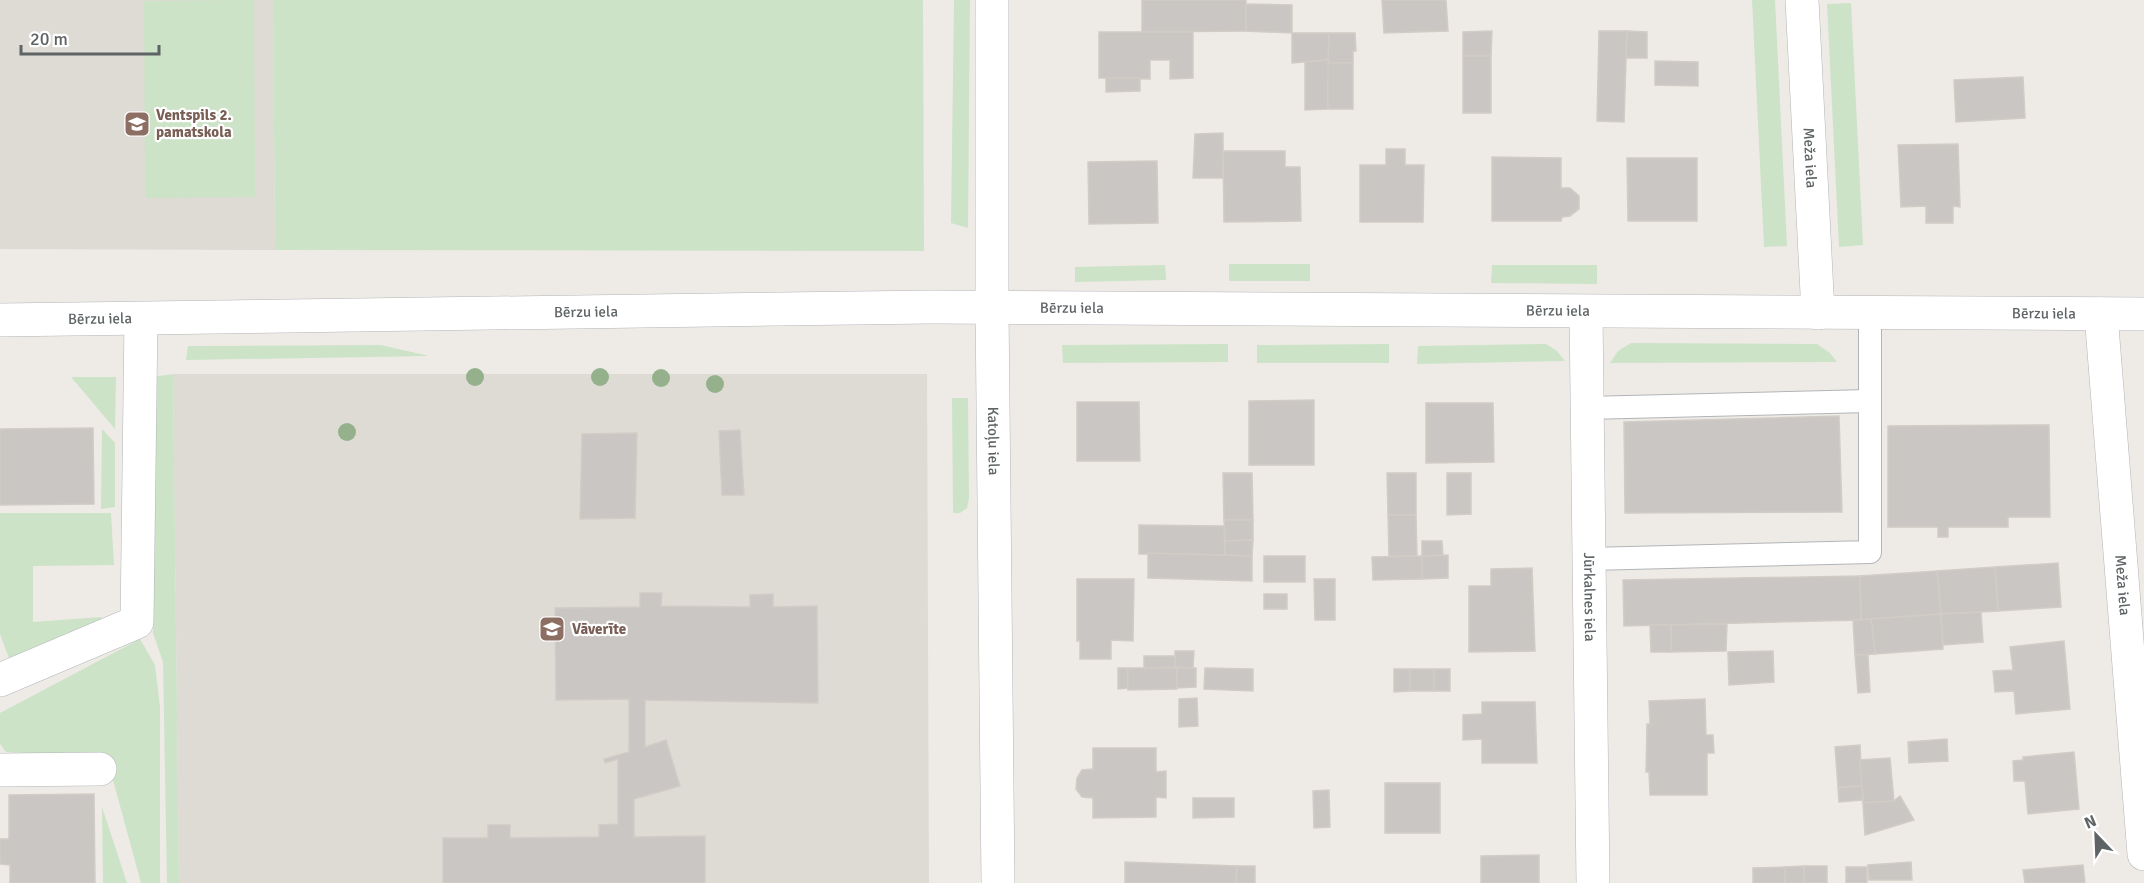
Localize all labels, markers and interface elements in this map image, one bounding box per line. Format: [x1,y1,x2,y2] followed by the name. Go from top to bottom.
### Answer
[21,18,159,56] scale bar
[30,28,68,50] text: 20 m
[156,106,232,141] place label: Ventspils 2. pamatskola
[122,109,152,139] school or university icon: Ventspils 2. pamatskola
[1800,127,1821,189] street label: Meža iela
[1040,299,1104,317] street label: Bērzu iela
[1526,301,1590,320] street label: Bērzu iela
[554,302,618,321] street label: Bērzu iela
[2012,304,2076,323] street label: Bērzu iela
[68,309,132,328] street label: Bērzu iela
[983,407,1003,475] street label: Katoļu iela
[1580,552,1599,642] street label: Jūrkalnes iela
[2111,554,2134,616] street label: Meža iela
[537,614,567,644] school or university icon: Vāverīte
[572,620,626,638] place label: Vāverīte
[2066,805,2126,865] north arrow
[2081,811,2100,833] text: N

